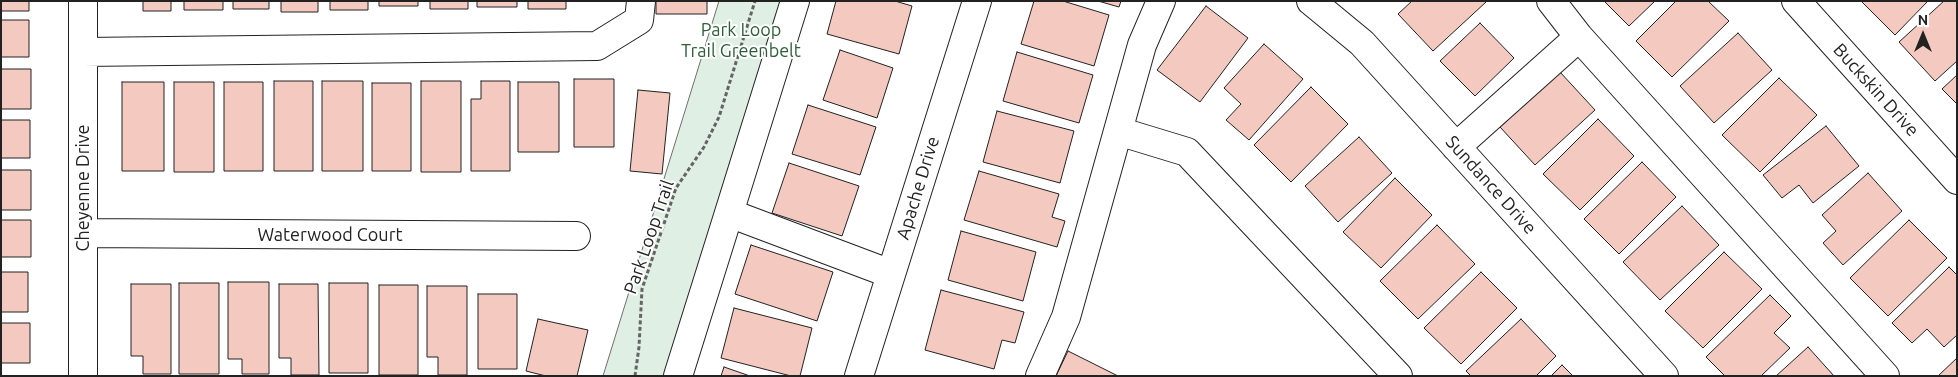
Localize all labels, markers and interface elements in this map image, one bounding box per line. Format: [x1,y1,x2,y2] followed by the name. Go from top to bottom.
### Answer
[1898,10,1948,60] north arrow
[1918,12,1928,28] text: N
[681,19,801,62] park label: Park Loop Trail Greenbelt
[1829,39,1923,141] street label: Buckskin Drive
[72,125,94,251] street label: Cheyenne Drive
[1441,131,1541,239] street label: Sundance Drive
[892,134,944,242] street label: Apache Drive
[619,177,679,297] street label: Park Loop Trail
[257,224,403,246] street label: Waterwood Court

